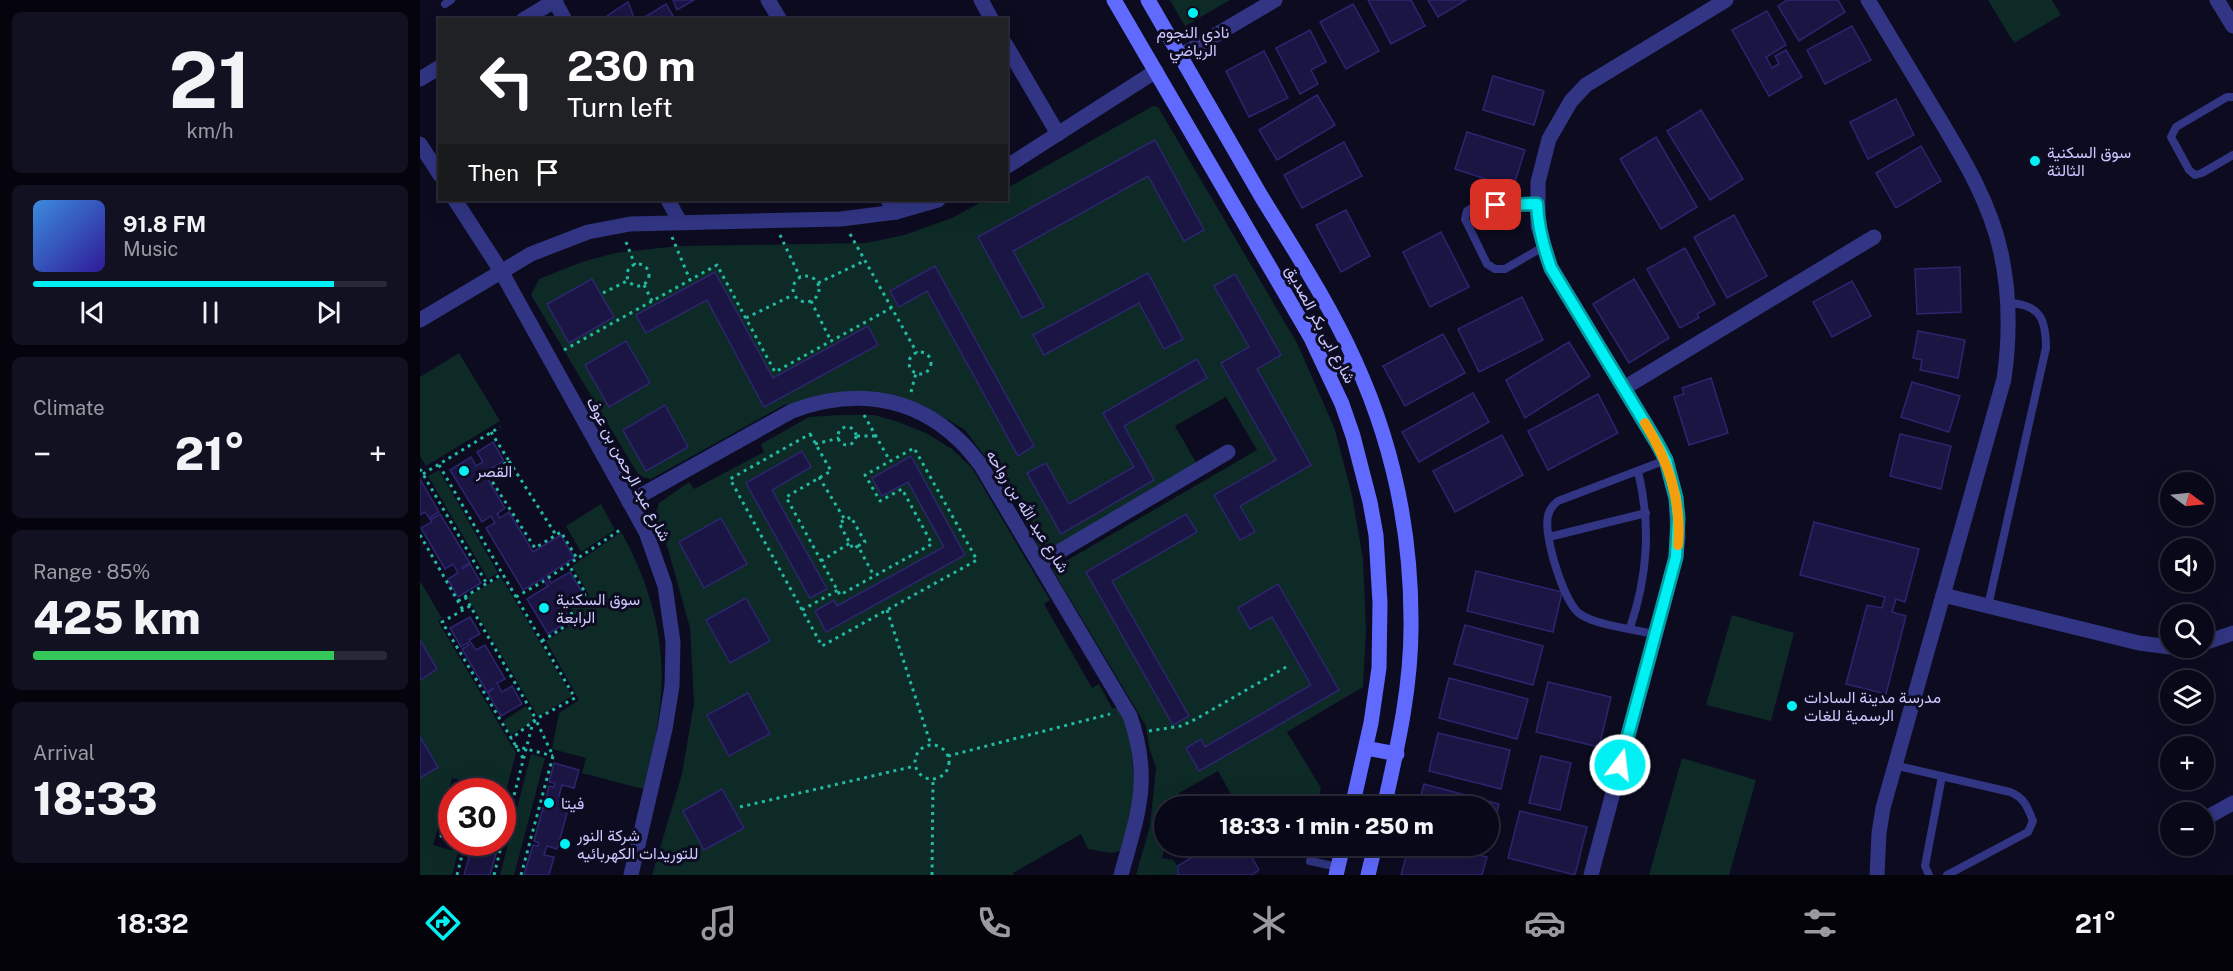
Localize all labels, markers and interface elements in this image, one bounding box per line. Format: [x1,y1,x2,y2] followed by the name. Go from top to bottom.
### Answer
[1186,6,1200,20] marker: نادي النجوم الرياضي
[1157,23,1229,64] place label: نادي النجوم الرياضي
[169,34,251,126] text: 21
[567,41,696,90] text: 230 m
[468,42,546,120] icon: left
[567,91,673,123] text: Turn left
[186,119,234,143] text: km/h
[2047,143,2131,180] place label: سوق السكنية الثالثة
[2028,154,2042,168] marker: سوق السكنية الثالثة
[531,156,564,189] icon: arrive
[468,160,519,186] text: Then
[1470,179,1521,230] pin
[1479,188,1512,221] icon: arrive
[123,211,206,237] text: 91.8 FM
[123,237,178,261] text: Music
[1280,262,1360,388] street label: شارع ابى بكر الصديق
[76,296,109,329] icon: previous
[194,296,227,329] icon: pause
[312,296,345,329] icon: next
[581,394,675,545] street label: شارع عبد الرحمن بن عوف
[33,396,105,420] text: Climate
[175,427,245,480] text: 21°
[33,435,51,473] text: −
[369,435,387,473] text: +
[980,446,1073,577] street label: شارع عبد الله بن رواحه
[475,462,512,482] place label: القصر
[457,464,471,478] marker: القصر
[2160,472,2214,526] north arrow
[2160,472,2214,856] map controls
[2160,538,2214,592] button: sound
[33,560,150,584] text: Range · 85%
[556,590,640,628] place label: سوق السكنية الرابعة
[33,591,201,644] text: 425 km
[537,601,551,615] marker: سوق السكنية الرابعة
[2160,604,2214,658] button: search
[2160,670,2214,724] button: layers
[1804,688,1941,726] place label: مدرسة مدينة السادات الرسمية للغات
[1785,699,1799,713] marker: مدرسة مدينة السادات الرسمية للغات
[1588,733,1652,797] position arrow
[2160,736,2214,790] button: +
[33,741,95,765] text: Arrival
[33,772,158,825] text: 18:33
[438,778,516,856] speed limit sign: 30
[561,794,584,813] place label: فيتا
[542,796,556,810] marker: فيتا
[2160,802,2214,856] button: −
[1219,813,1434,839] text: 18:33 · 1 min · 250 m
[576,826,698,864] place label: شركة النور للتوريدات الكهربائيه
[558,837,572,851] marker: شركة النور للتوريدات الكهربائيه
[422,902,464,944] icon: directions
[698,902,740,944] icon: music
[973,902,1015,944] icon: phone
[1248,902,1290,944] icon: climate
[1524,902,1566,944] icon: car
[1799,902,1841,944] icon: filters
[117,907,189,939] text: 18:32
[2075,907,2116,939] text: 21°

